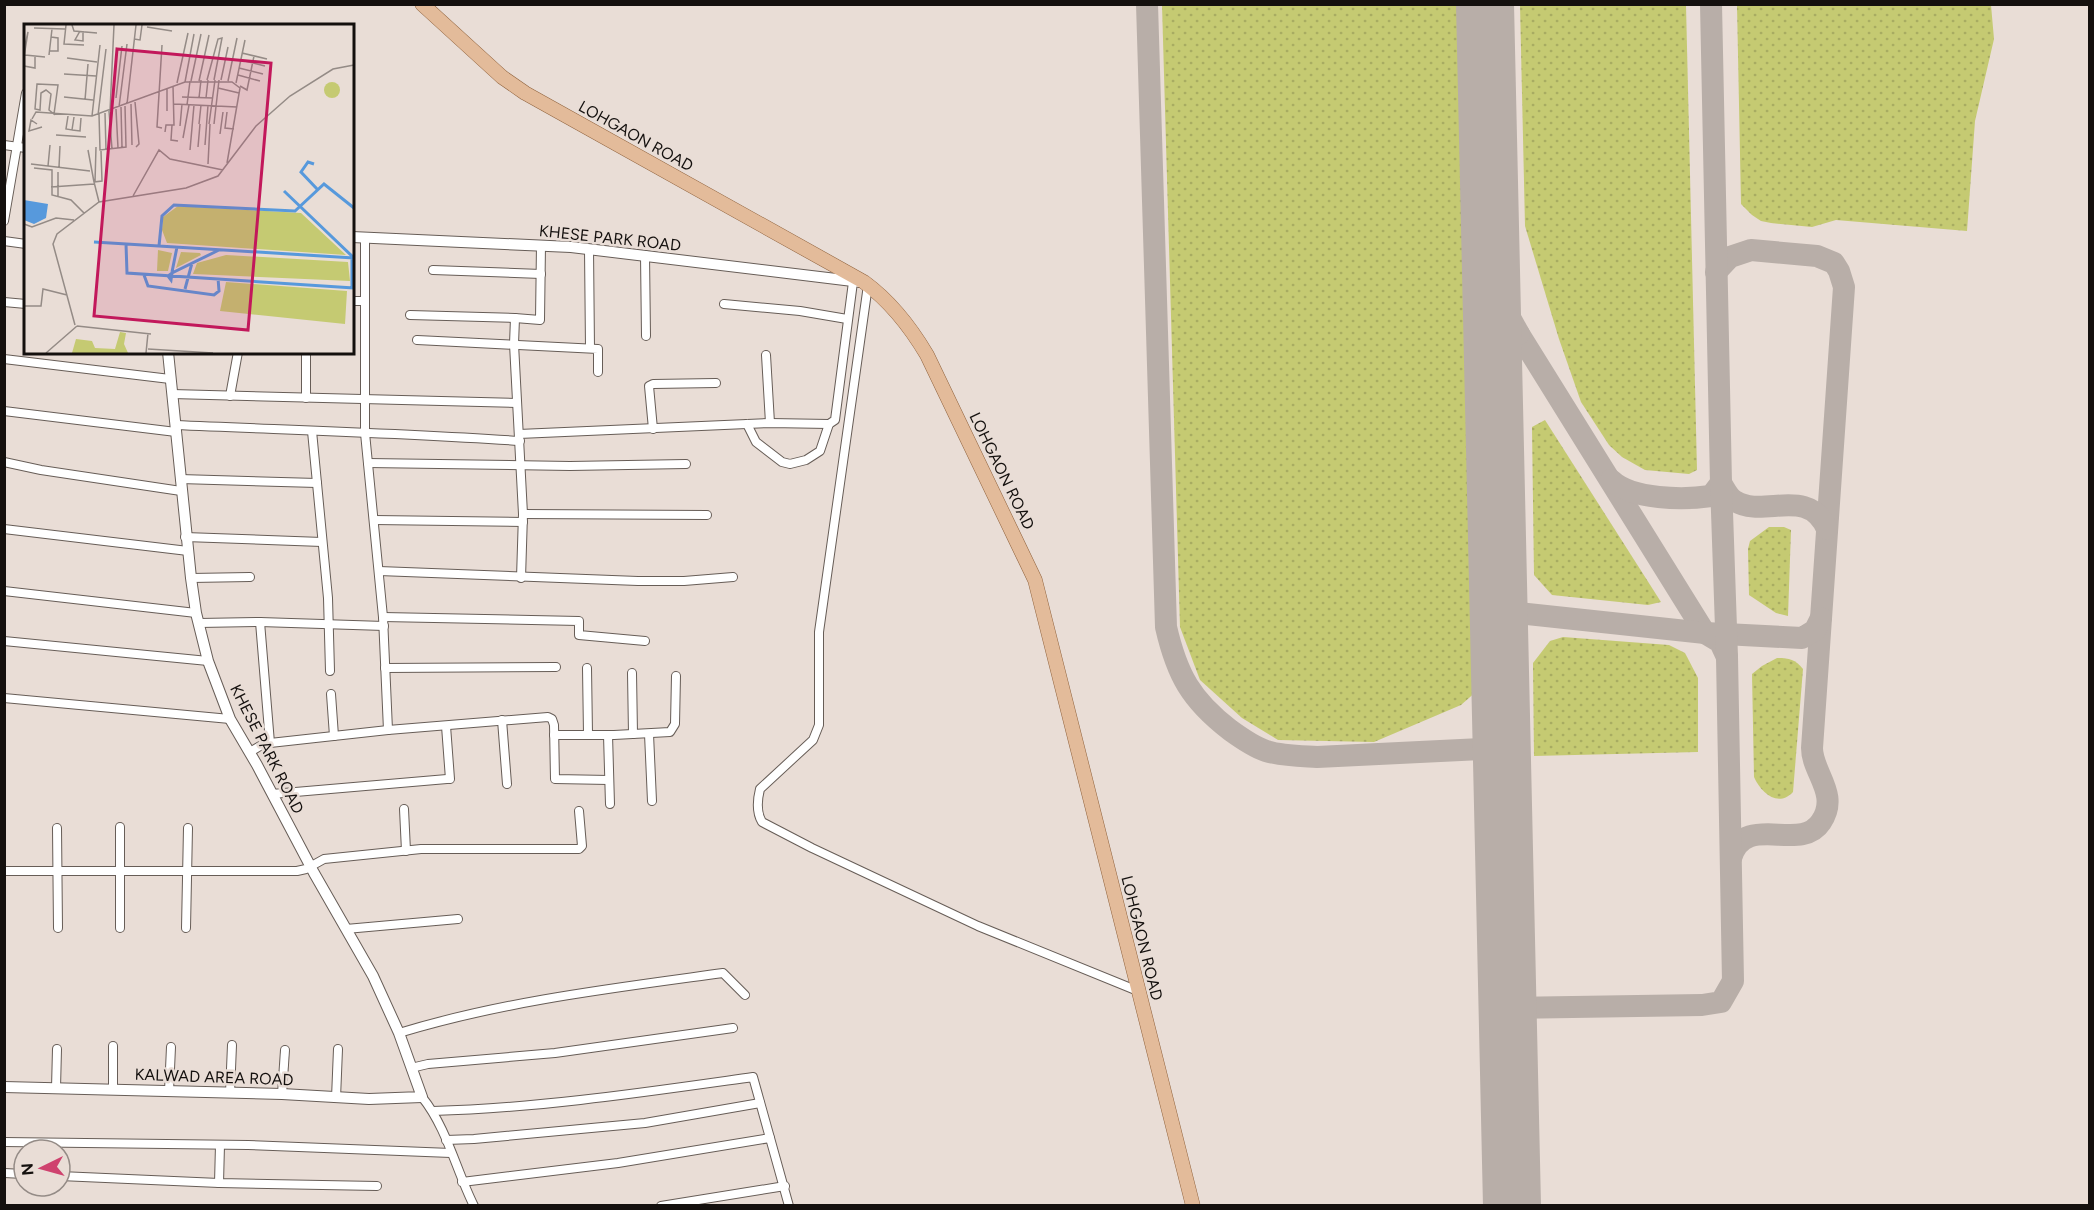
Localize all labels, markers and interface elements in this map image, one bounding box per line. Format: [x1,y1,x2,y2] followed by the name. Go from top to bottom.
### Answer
[24,24,354,354] inset map
[575,97,697,175] street label: LOHGAON ROAD
[538,221,682,255] street label: KHESE PARK ROAD
[965,409,1039,533] street label: LOHGAON ROAD
[226,681,308,817] street label: KHESE PARK ROAD
[1117,874,1167,1002] street label: LOHGAON ROAD
[134,1065,294,1089] street label: KALWAD AREA ROAD
[12,1138,72,1198] north arrow
[18,1162,38,1176] text: N

